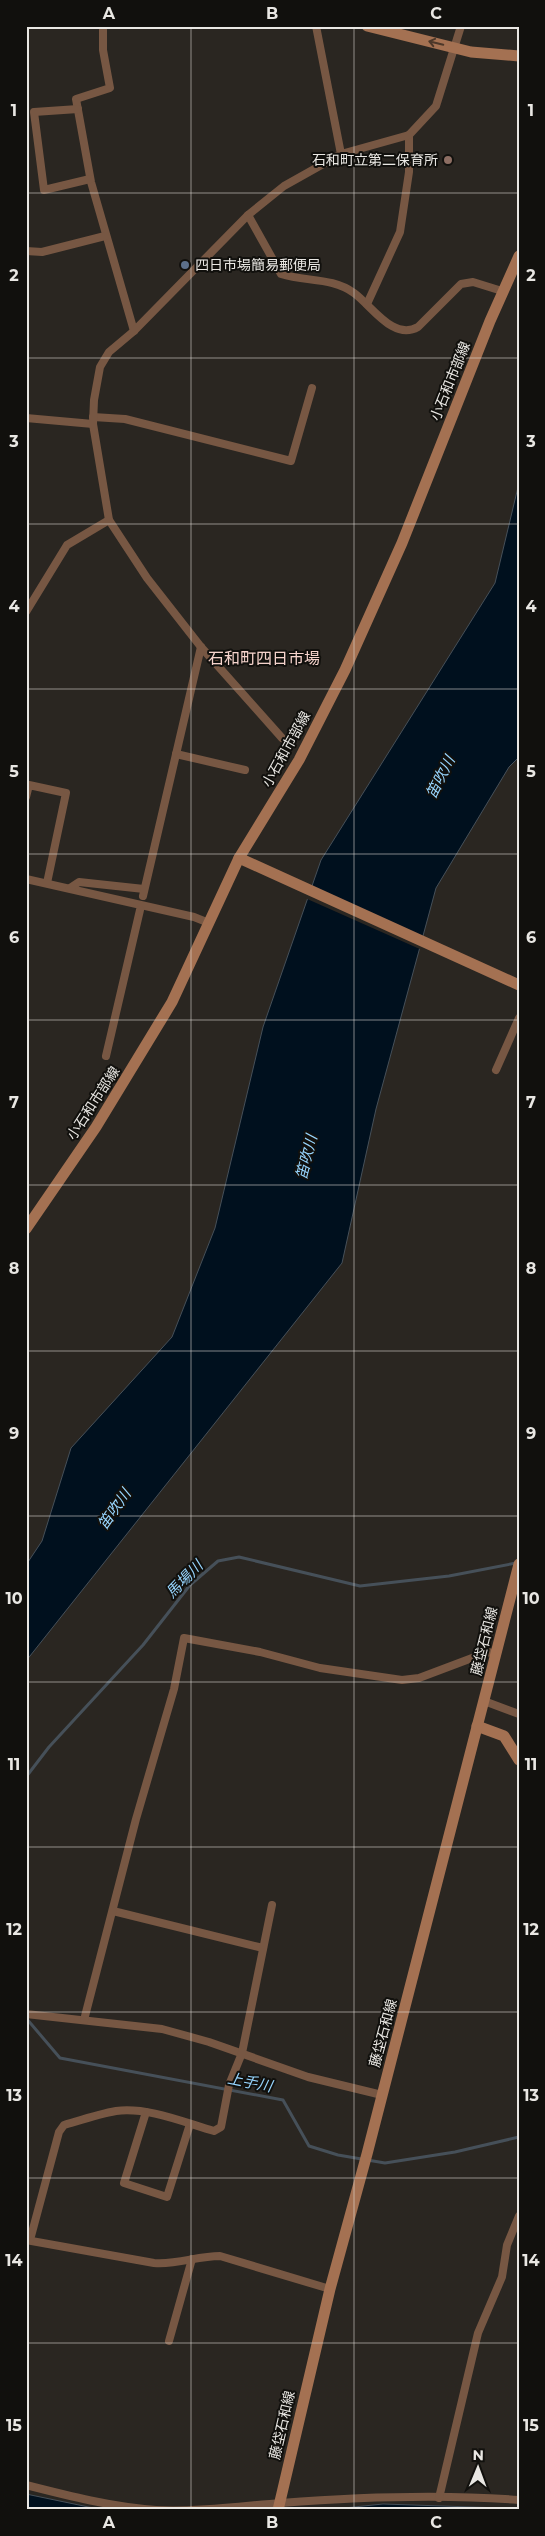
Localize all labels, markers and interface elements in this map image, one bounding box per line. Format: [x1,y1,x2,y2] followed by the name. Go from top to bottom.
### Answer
[102,4,116,23] text: A
[266,4,278,23] text: B
[430,4,442,23] text: C
[429,38,445,47] one-way arrow
[11,101,17,120] text: 1
[528,101,534,120] text: 1
[312,151,438,169] place label: 石和町立第二保育所
[442,154,454,166] marker: 石和町立第二保育所
[195,256,321,274] place label: 四日市場簡易郵便局
[179,259,191,271] marker: 四日市場簡易郵便局
[9,266,19,285] text: 2
[526,266,536,285] text: 2
[426,339,474,423] street label: 小石和市部線
[8,432,19,451] text: 3
[525,432,536,451] text: 3
[8,597,20,616] text: 4
[525,597,537,616] text: 4
[208,649,320,668] district label: 石和町四日市場
[258,708,314,790] street label: 小石和市部線
[421,751,460,801] water label: 笛吹川
[9,762,19,781] text: 5
[526,762,536,781] text: 5
[9,928,19,947] text: 6
[526,928,536,947] text: 6
[63,1063,123,1143] street label: 小石和市部線
[9,1093,19,1112] text: 7
[526,1093,536,1112] text: 7
[291,1131,321,1181] water label: 笛吹川
[9,1259,19,1278] text: 8
[526,1259,536,1278] text: 8
[9,1424,19,1443] text: 9
[526,1424,536,1443] text: 9
[93,1483,136,1533] water label: 笛吹川
[162,1555,208,1602] water label: 馬場川
[5,1589,23,1608] text: 10
[522,1589,540,1608] text: 10
[467,1605,501,1677] street label: 藤垈石和線
[8,1755,20,1774] text: 11
[525,1755,537,1774] text: 11
[6,1920,22,1939] text: 12
[523,1920,539,1939] text: 12
[365,1997,401,2069] street label: 藤垈石和線
[226,2068,276,2096] water label: 上手川
[6,2086,22,2105] text: 13
[523,2086,539,2105] text: 13
[5,2251,23,2270] text: 14
[522,2251,540,2270] text: 14
[265,2389,299,2461] street label: 藤垈石和線
[6,2416,22,2435] text: 15
[523,2416,539,2435] text: 15
[452,2444,502,2494] north arrow
[472,2446,484,2464] text: N
[102,2513,116,2532] text: A
[266,2513,278,2532] text: B
[430,2513,442,2532] text: C

